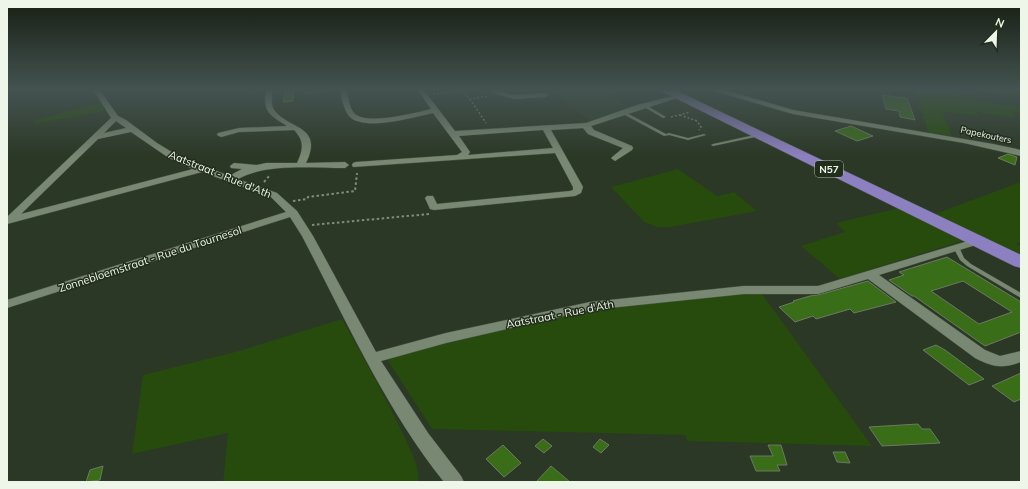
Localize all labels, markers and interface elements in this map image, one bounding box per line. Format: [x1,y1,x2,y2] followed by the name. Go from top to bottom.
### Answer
[976,12,1016,52] north arrow
[993,15,1006,31] text: N
[960,124,1013,145] street label: Papekouters
[167,147,273,201] street label: Aatstraat - Rue d'Ath
[815,161,843,177] road number: N57
[57,223,243,295] street label: Zonnebloemstraat - Rue du Tournesol
[505,297,615,331] street label: Aatstraat - Rue d'Ath

